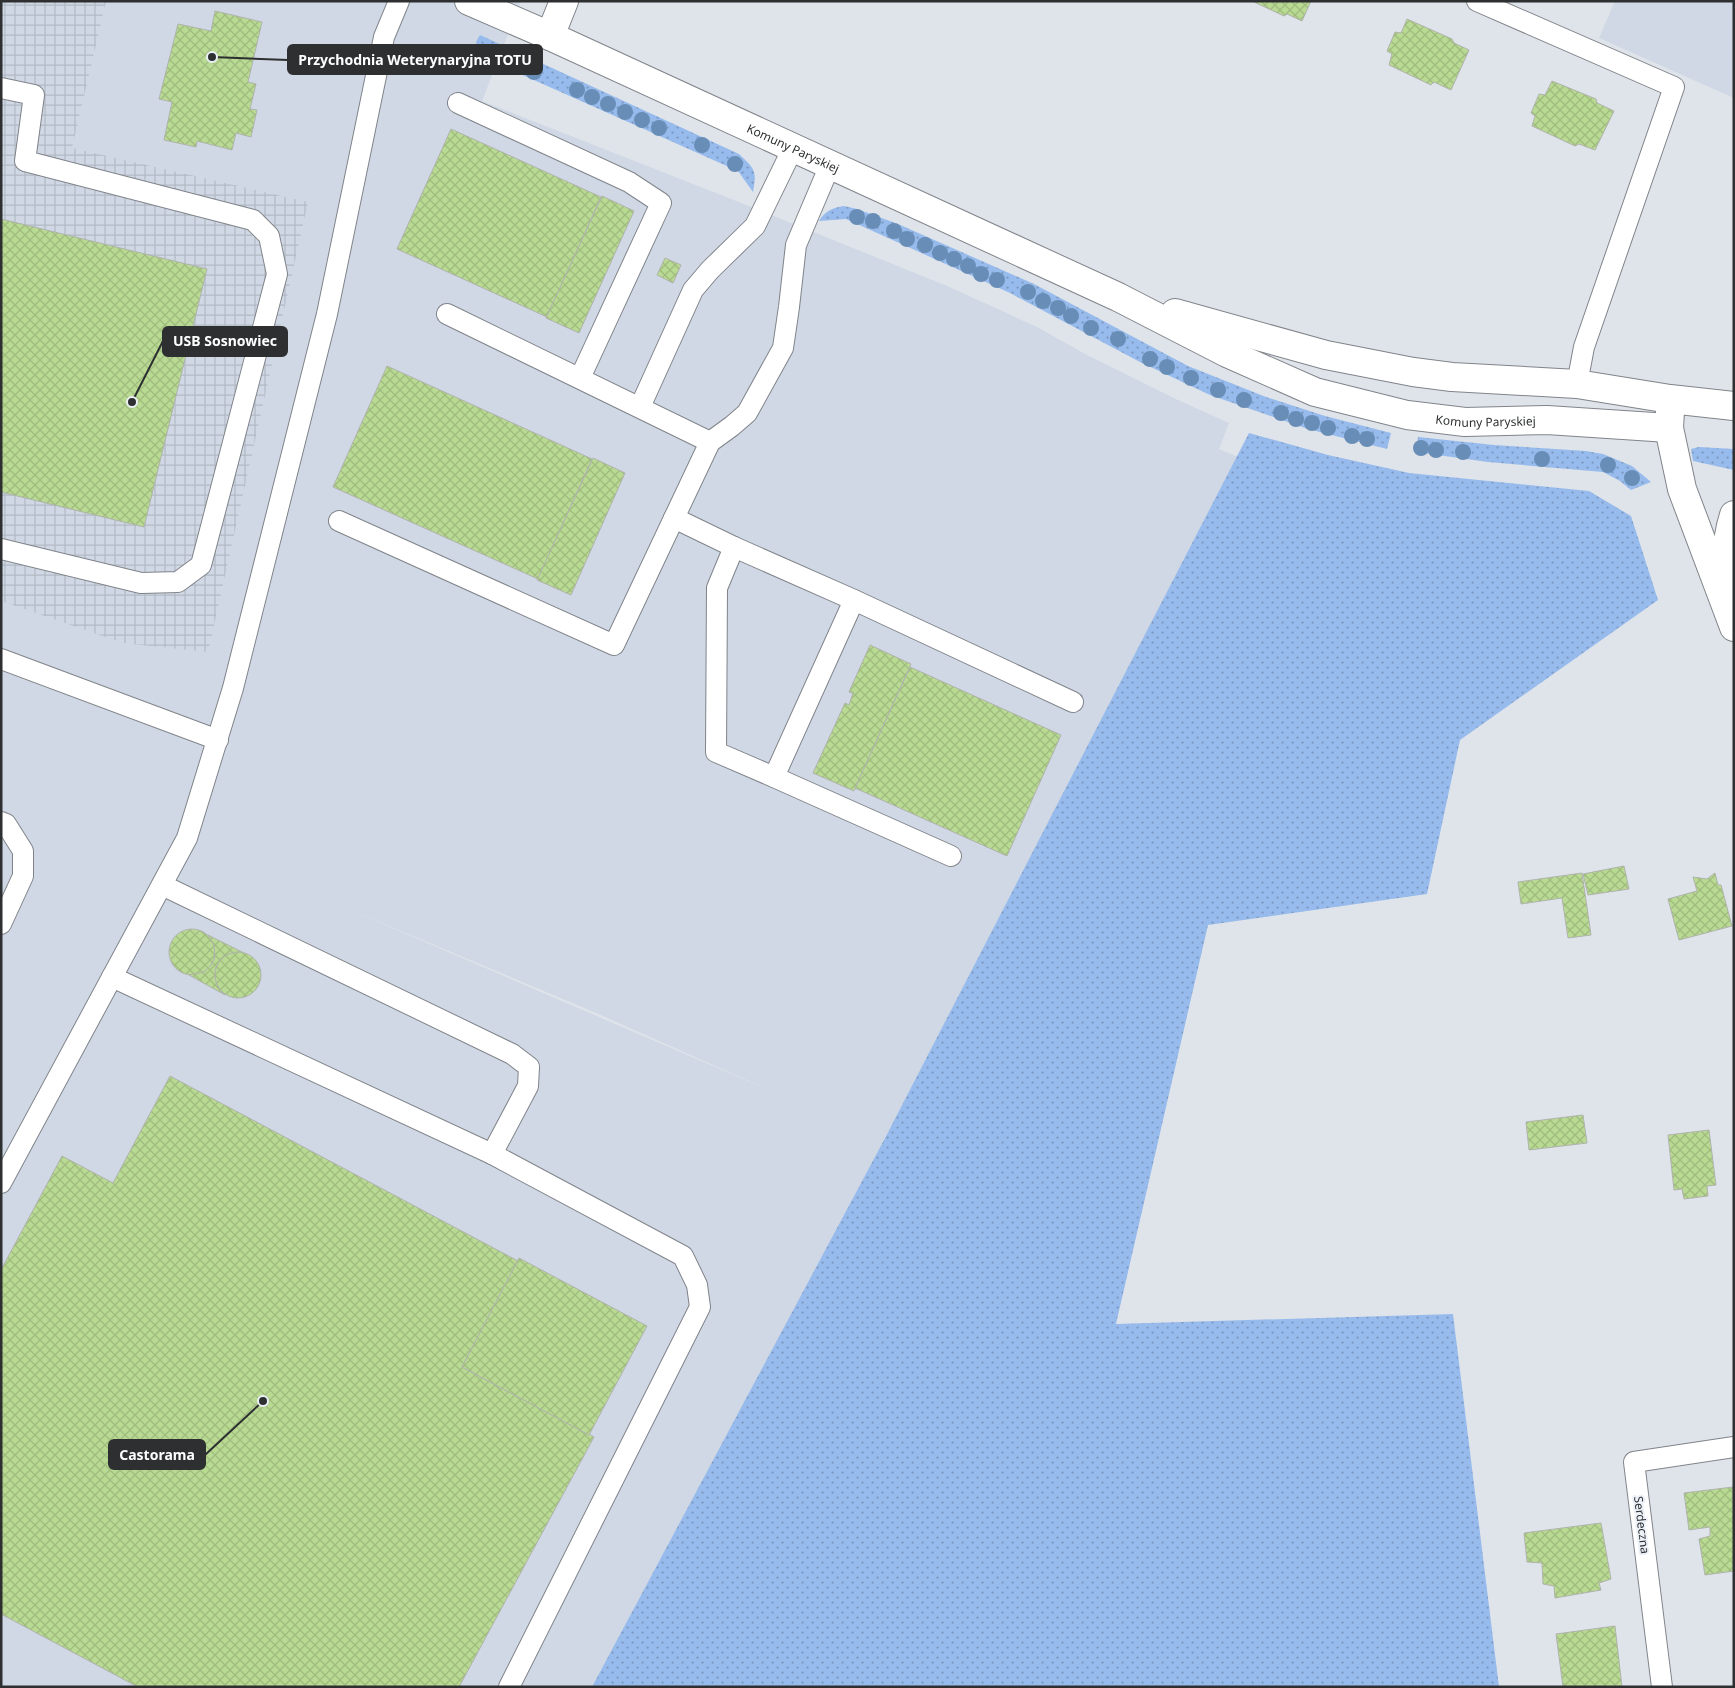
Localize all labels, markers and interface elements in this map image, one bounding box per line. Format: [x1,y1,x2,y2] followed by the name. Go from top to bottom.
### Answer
[288,45,542,74] callout: Przychodnia Weterynaryjna TOTU
[298,50,532,69] text: Przychodnia Weterynaryjna TOTU
[744,119,842,176] street label: Komuny Paryskiej
[163,327,287,356] callout: USB Sosnowiec
[173,331,277,350] text: USB Sosnowiec
[1435,410,1536,431] street label: Komuny Paryskiej
[109,1440,205,1469] callout: Castorama
[119,1445,195,1464] text: Castorama
[1630,1495,1654,1555] street label: Serdeczna

